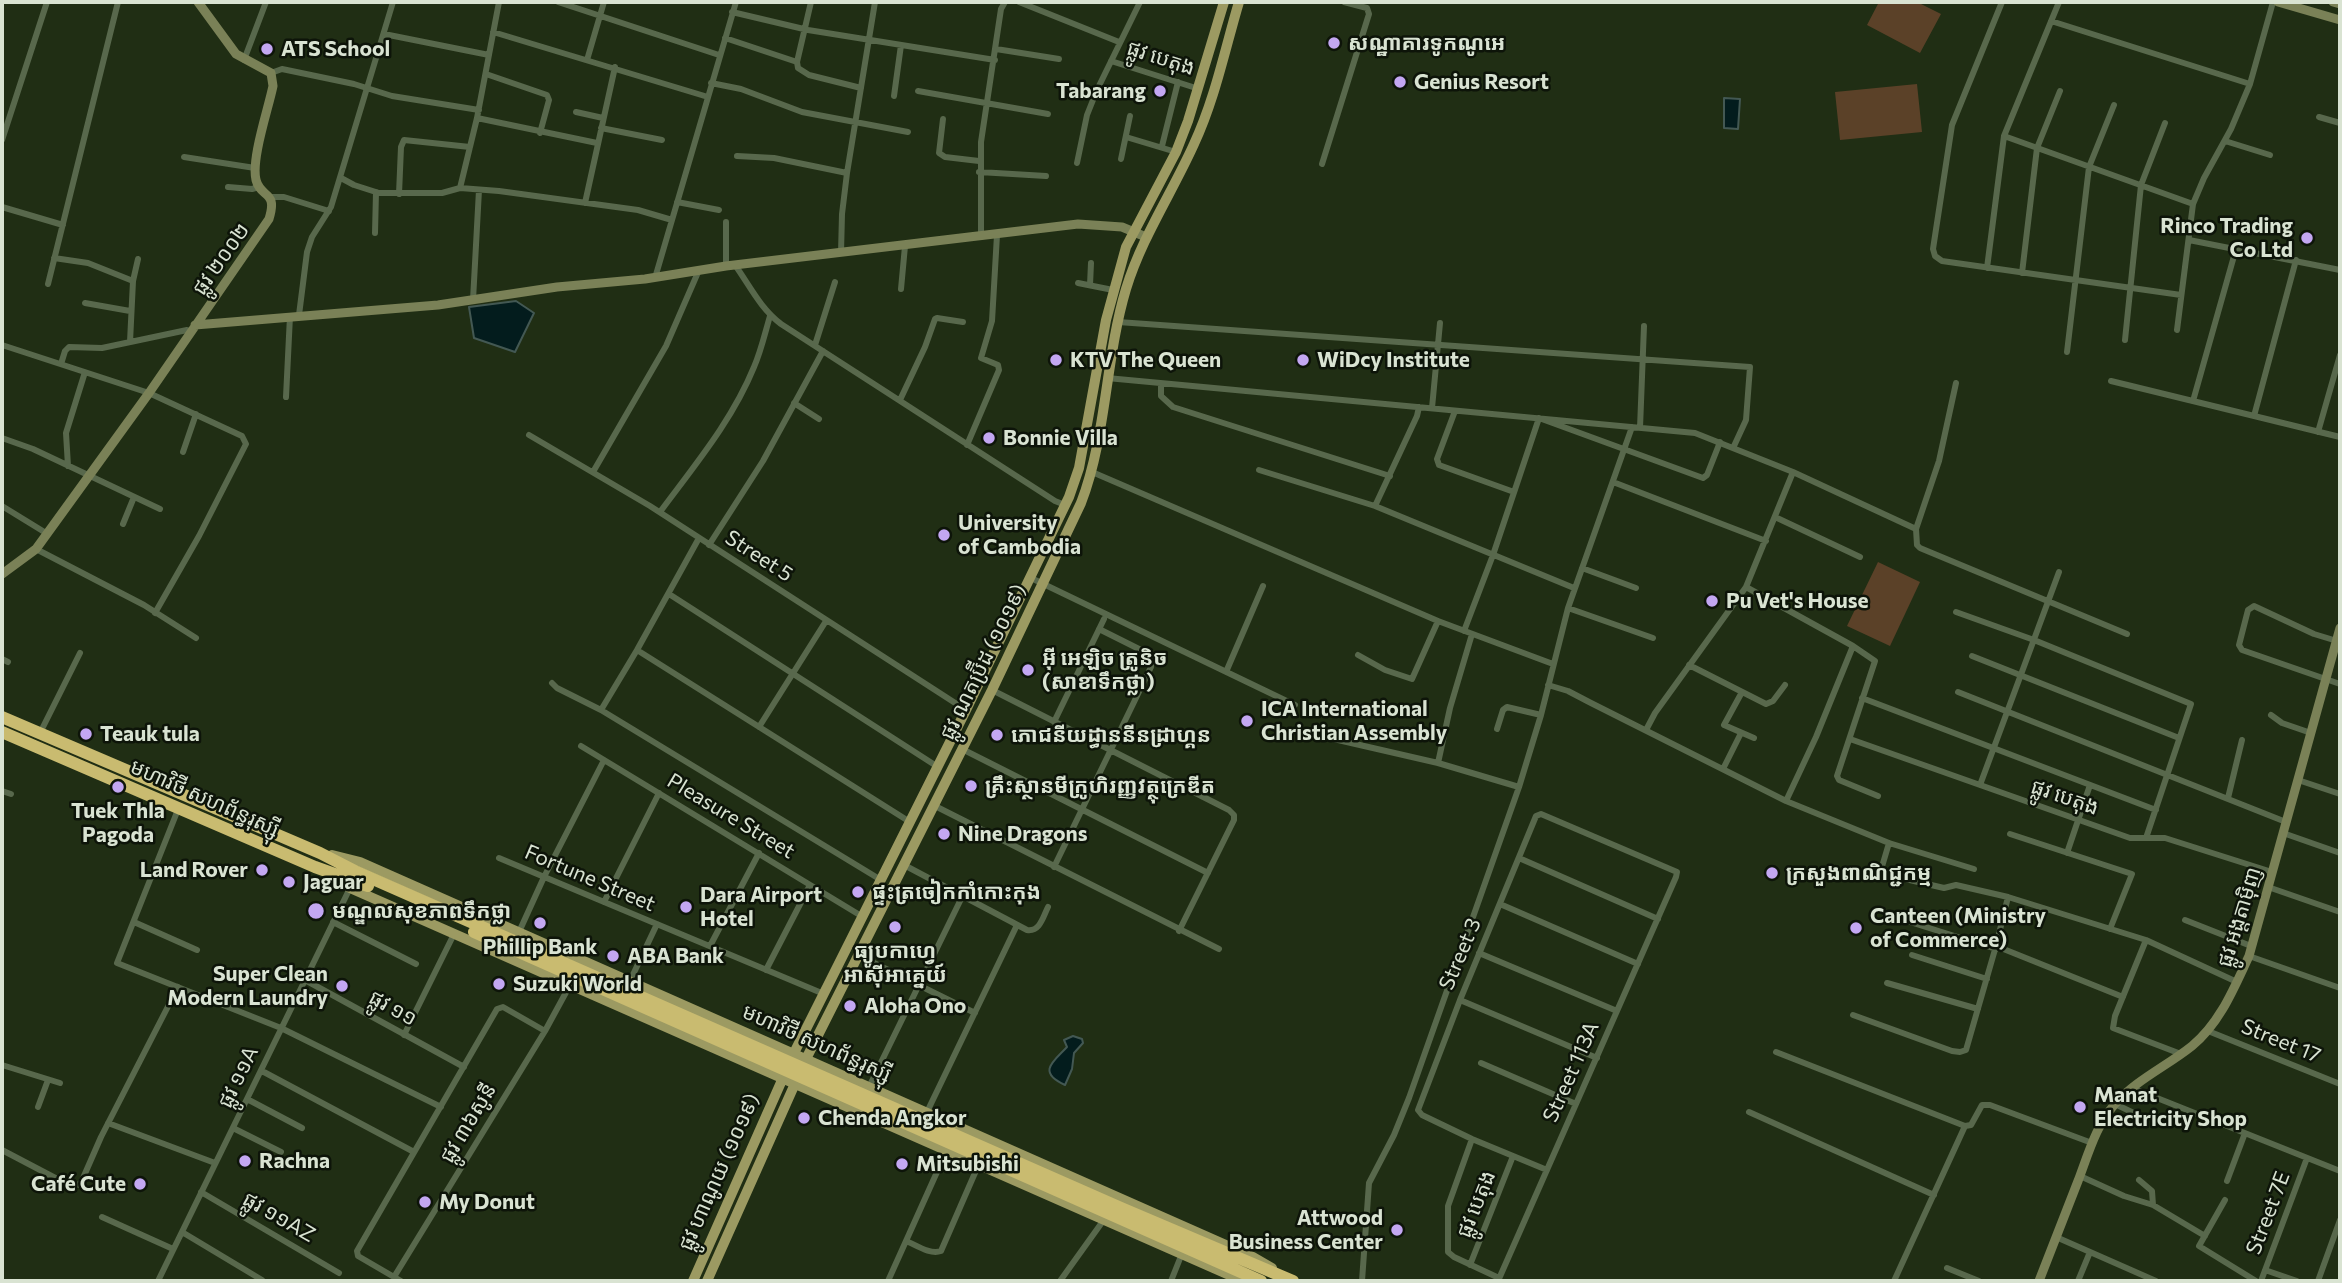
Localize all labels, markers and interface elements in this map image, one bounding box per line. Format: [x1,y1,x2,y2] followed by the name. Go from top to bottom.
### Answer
[1348,30,1505,56] place label: សណ្ឋាគារទូកណូអេ
[1124,35,1198,81] street label: ផ្លូវ បេតុង
[1326,35,1342,51] marker: សណ្ឋាគារទូកណូអេ
[281,36,390,62] place label: ATS School
[259,41,275,57] marker: ATS School
[1414,69,1549,95] place label: Genius Resort
[1392,74,1408,90] marker: Genius Resort
[1056,78,1146,104] place label: Tabarang
[1152,83,1168,99] marker: Tabarang
[2160,213,2293,263] place label: Rinco Trading Co Ltd
[187,218,255,300] street label: ផ្លូវ ២០០២
[2299,230,2315,246] marker: Rinco Trading Co Ltd
[1070,347,1221,373] place label: KTV The Queen
[1317,347,1470,373] place label: WiDcy Institute
[1048,352,1064,368] marker: KTV The Queen
[1295,352,1311,368] marker: WiDcy Institute
[1003,425,1118,451] place label: Bonnie Villa
[981,430,997,446] marker: Bonnie Villa
[958,510,1081,560] place label: University of Cambodia
[721,525,797,587] street label: Street 5
[936,527,952,543] marker: University of Cambodia
[934,580,1032,744] street label: ផ្លូវ ណតប្រ៊ីដ (១០១៩)
[1726,588,1869,614] place label: Pu Vet's House
[1704,593,1720,609] marker: Pu Vet's House
[1042,645,1167,695] place label: អ៊ី អេឡិច ត្រូនិច (សាខាទឹកថ្លា)
[1020,662,1036,678] marker: អ៊ី អេឡិច ត្រូនិច (សាខាទឹកថ្លា)
[1261,696,1447,746] place label: ICA International Christian Assembly
[1239,713,1255,729] marker: ICA International Christian Assembly
[100,721,200,747] place label: Teauk tula
[1011,722,1211,748] place label: ភោជនីយដ្ធាននីនដ្រាហ្គន
[78,726,94,742] marker: Teauk tula
[989,727,1005,743] marker: ភោជនីយដ្ធាននីនដ្រាហ្គន
[127,754,283,842] street label: មហាវិថី សហព័ន្ធរុស្ស៊ី
[663,768,799,864] street label: Pleasure Street
[985,773,1215,799] place label: គ្រឹះស្ថានមីក្រូហិរញ្ញវត្ថុក្រេឌីត
[2028,774,2102,820] street label: ផ្លូវ បេតុង
[963,778,979,794] marker: គ្រឹះស្ថានមីក្រូហិរញ្ញវត្ថុក្រេឌីត
[110,779,126,795] marker: Tuek Thla Pagoda
[71,798,165,848] place label: Tuek Thla Pagoda
[958,821,1088,847] place label: Nine Dragons
[936,826,952,842] marker: Nine Dragons
[521,839,659,917] street label: Fortune Street
[140,857,248,883] place label: Land Rover
[1786,860,1931,886] place label: ក្រសួងពាណិជ្ជកម្ម
[254,862,270,878] marker: Land Rover
[2212,864,2266,970] street label: ផ្លូវ អង្តតាម៉ិញ
[1764,865,1780,881] marker: ក្រសួងពាណិជ្ជកម្ម
[303,869,364,895] place label: Jaguar
[281,874,297,890] marker: Jaguar
[872,879,1041,905] place label: ផ្ទះត្រចៀកកាំកោះកុង
[700,882,822,932] place label: Dara Airport Hotel
[850,884,866,900] marker: ផ្ទះត្រចៀកកាំកោះកុង
[332,898,511,924] place label: មណ្ឌលសុខភាពទឹកថ្លា
[678,899,694,915] marker: Dara Airport Hotel
[306,901,326,921] marker: មណ្ឌលសុខភាពទឹកថ្លា
[1870,903,2046,953] place label: Canteen (Ministry of Commerce)
[1434,914,1486,994] street label: Street 3
[532,915,548,931] marker: Phillip Bank
[887,919,903,935] marker: ធ្យូបកាហ្វេ អាស៊ីអាគ្នេយ៍
[1848,920,1864,936] marker: Canteen (Ministry of Commerce)
[483,934,597,960] place label: Phillip Bank
[843,938,947,988] place label: ធ្យូបកាហ្វេ អាស៊ីអាគ្នេយ៍
[627,943,724,969] place label: ABA Bank
[605,948,621,964] marker: ABA Bank
[167,961,328,1011] place label: Super Clean Modern Laundry
[513,971,642,997] place label: Suzuki World
[491,976,507,992] marker: Suzuki World
[334,978,350,994] marker: Super Clean Modern Laundry
[365,985,421,1031] street label: ផ្លូវ ១១
[864,993,966,1019] place label: Aloha Ono
[842,998,858,1014] marker: Aloha Ono
[739,999,895,1087] street label: មហាវិថី សហព័ន្ធរុស្ស៊ី
[2238,1014,2324,1068] street label: Street 17
[1538,1018,1604,1126] street label: Street 113A
[212,1042,264,1112] street label: ផ្លូវ ១១A
[434,1079,502,1167] street label: ផ្លូវ ៣៦សូនី
[2094,1082,2247,1132] place label: Manat Electricity Shop
[673,1090,765,1254] street label: ផ្លូវ ហាណូយ (១០១៩)
[2072,1099,2088,1115] marker: Manat Electricity Shop
[818,1105,967,1131] place label: Chenda Angkor
[796,1110,812,1126] marker: Chenda Angkor
[259,1148,330,1174] place label: Rachna
[916,1151,1019,1177] place label: Mitsubishi
[237,1153,253,1169] marker: Rachna
[894,1156,910,1172] marker: Mitsubishi
[1451,1167,1501,1241] street label: ផ្លូវ បេតុង
[2241,1168,2295,1258] street label: Street 7E
[31,1171,126,1197] place label: Café Cute
[132,1176,148,1192] marker: Café Cute
[238,1186,320,1248] street label: ផ្លូវ ១១AZ
[439,1189,535,1215] place label: My Donut
[417,1194,433,1210] marker: My Donut
[1229,1205,1383,1255] place label: Attwood Business Center
[1389,1222,1405,1238] marker: Attwood Business Center

